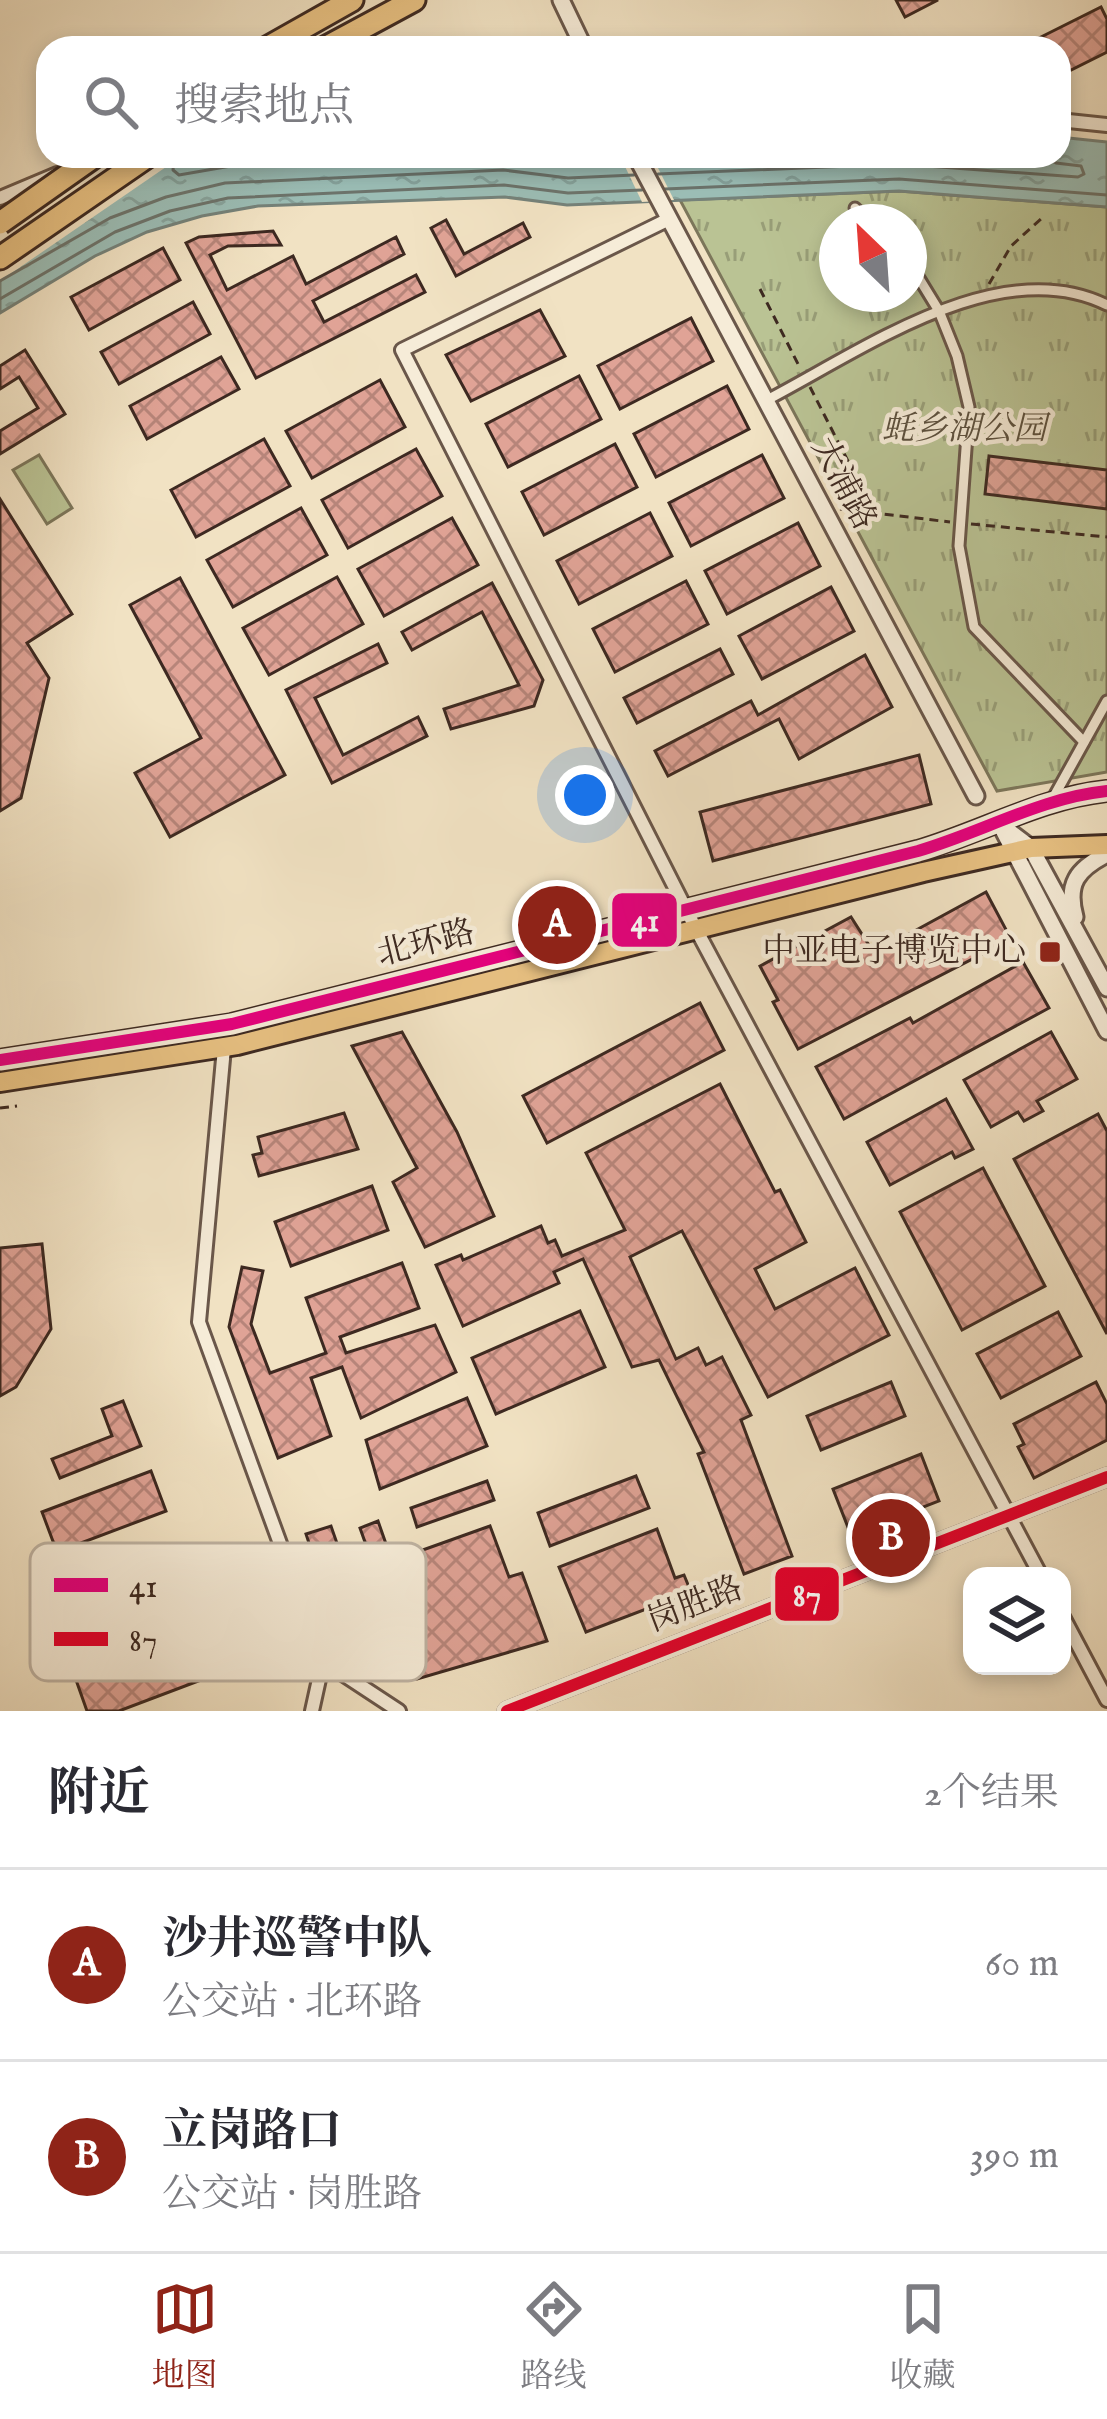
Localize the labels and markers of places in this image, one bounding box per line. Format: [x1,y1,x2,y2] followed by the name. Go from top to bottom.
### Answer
[518,880,596,970] pin: A
[762,931,1026,973] place label: 中亚电子博览中心
[1037,939,1063,965] marker: 中亚电子博览中心
[852,1493,930,1583] pin: B

